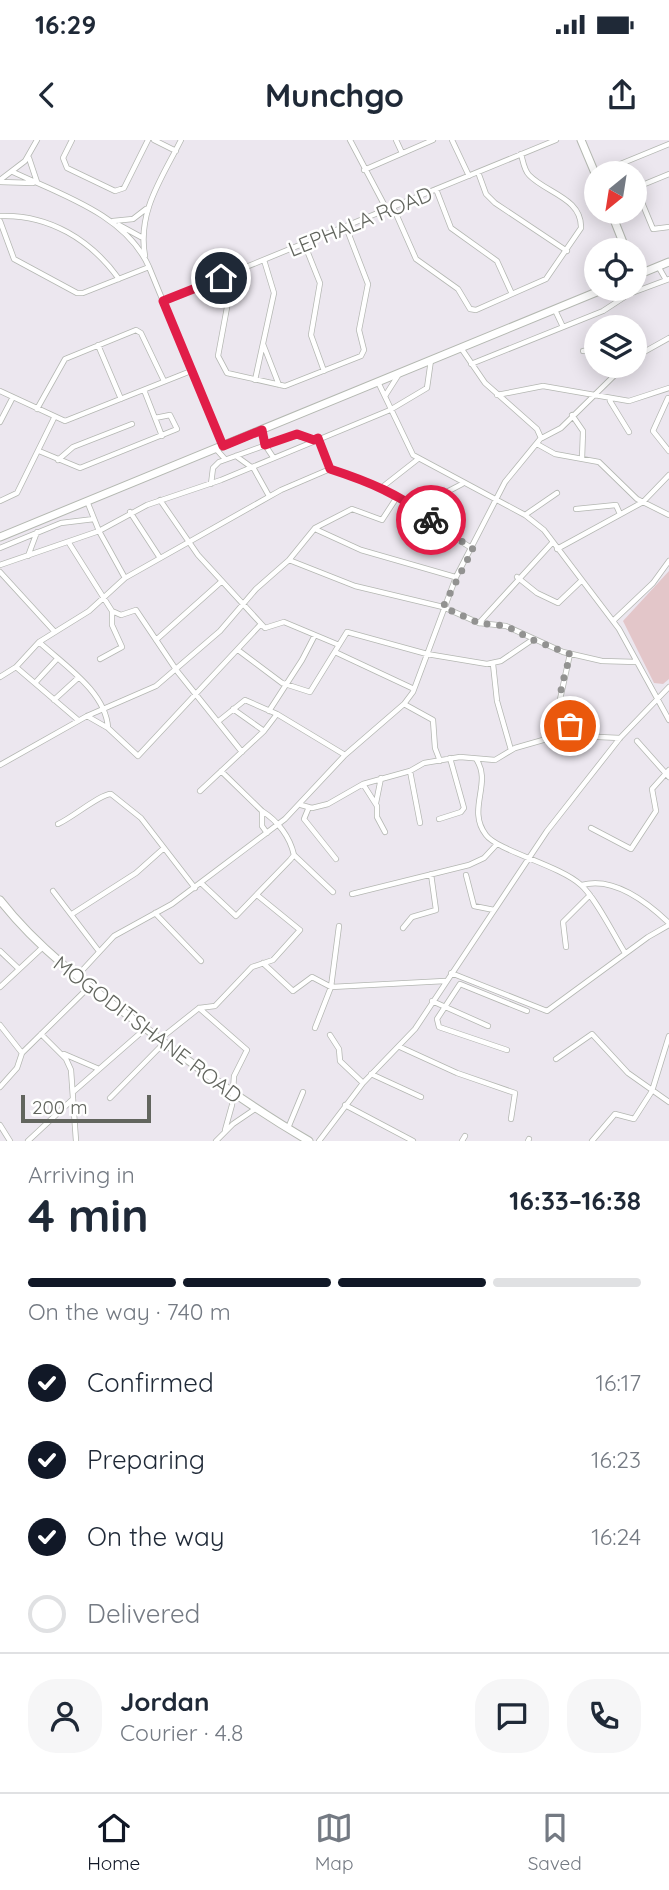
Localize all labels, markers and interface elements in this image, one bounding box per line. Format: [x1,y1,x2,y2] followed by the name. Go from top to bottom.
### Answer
[35,8,96,41] text: 16:29
[265,75,404,115] text: Munchgo
[28,76,66,114] icon: back
[603,76,641,114] icon: share
[584,161,648,224] north arrow
[584,161,647,378] map controls
[284,180,436,262] street label: LEPHALA ROAD
[584,238,647,301] button: locate
[191,248,251,308] pin
[202,259,240,297] icon: home
[584,315,647,378] button: layers
[396,485,466,555] courier
[412,501,450,539] icon: bike
[540,696,600,756] pin
[551,707,589,745] icon: bag
[49,950,247,1108] street label: MOGODITSHANE ROAD
[21,1092,150,1124] scale bar
[32,1095,88,1119] text: 200 m
[28,1160,135,1189] text: Arriving in
[509,1184,641,1217] text: 16:33–16:38
[28,1186,149,1244] text: 4 min
[28,1297,231,1326] text: On the way · 740 m
[28,1364,66,1402] icon: check
[87,1366,214,1399] text: Confirmed
[596,1368,641,1397] text: 16:17
[28,1441,66,1479] icon: check
[87,1443,205,1476] text: Preparing
[591,1445,641,1474] text: 16:23
[28,1518,66,1556] icon: check
[87,1520,225,1553] text: On the way
[591,1522,641,1551] text: 16:24
[87,1597,200,1630] text: Delivered
[28,1679,102,1753] button: person
[475,1679,549,1753] button: chat
[567,1679,641,1753] button: phone
[120,1685,209,1718] text: Jordan
[120,1718,243,1747] text: Courier · 4.8
[87,1809,140,1875] tab: Home
[315,1809,353,1875] tab: Map
[528,1809,582,1875] tab: Saved

